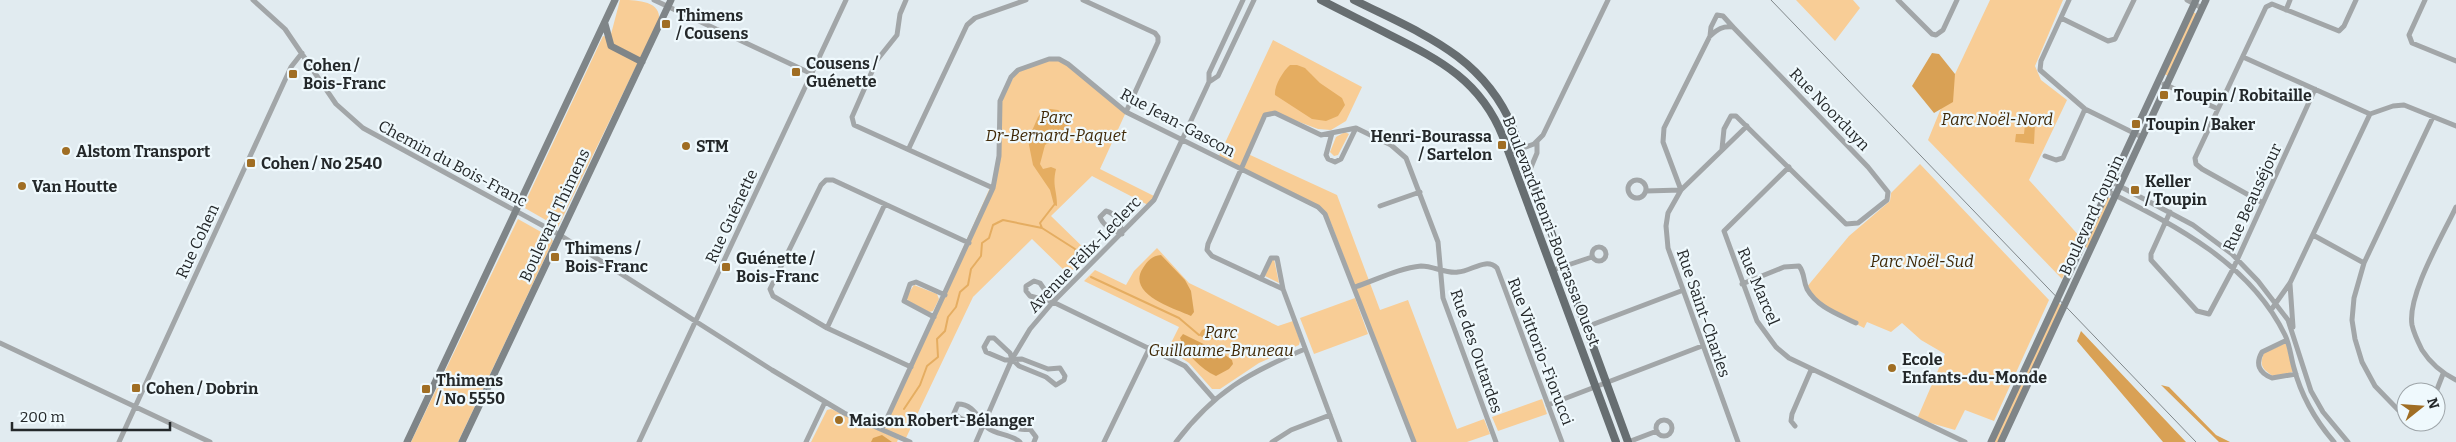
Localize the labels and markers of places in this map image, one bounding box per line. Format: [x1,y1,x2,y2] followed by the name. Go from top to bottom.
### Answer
[675,6,748,43] place label: Thimens / Cousens
[660,18,672,30] marker: Thimens / Cousens
[806,54,879,91] place label: Cousens / Guénette
[303,56,386,93] place label: Cohen / Bois-Franc
[790,66,802,78] marker: Cousens / Guénette
[287,68,299,80] marker: Cohen / Bois-Franc
[2174,86,2312,105] place label: Toupin / Robitaille
[2158,89,2170,101] marker: Toupin / Robitaille
[2146,115,2256,134] place label: Toupin / Baker
[2130,118,2142,130] marker: Toupin / Baker
[1371,127,1493,164] place label: Henri-Bourassa / Sartelon
[696,137,729,156] place label: STM
[1496,139,1508,151] marker: Henri-Bourassa / Sartelon
[680,140,692,152] marker: STM
[76,142,211,161] place label: Alstom Transport
[60,145,72,157] marker: Alstom Transport
[261,154,382,173] place label: Cohen / No 2540
[245,157,257,169] marker: Cohen / No 2540
[2144,172,2208,209] place label: Keller / Toupin
[32,177,118,196] place label: Van Houtte
[16,180,28,192] marker: Van Houtte
[2129,184,2141,196] marker: Keller / Toupin
[565,239,648,276] place label: Thimens / Bois-Franc
[736,249,819,286] place label: Guénette / Bois-Franc
[549,251,561,263] marker: Thimens / Bois-Franc
[720,261,732,273] marker: Guénette / Bois-Franc
[1902,350,2047,387] place label: Ecole Enfants-du-Monde
[1886,362,1898,374] marker: Ecole Enfants-du-Monde
[435,371,505,408] place label: Thimens / No 5550
[146,379,259,398] place label: Cohen / Dobrin
[130,382,142,394] marker: Cohen / Dobrin
[420,383,432,395] marker: Thimens / No 5550
[849,411,1035,430] place label: Maison Robert-Bélanger
[833,414,845,426] marker: Maison Robert-Bélanger

